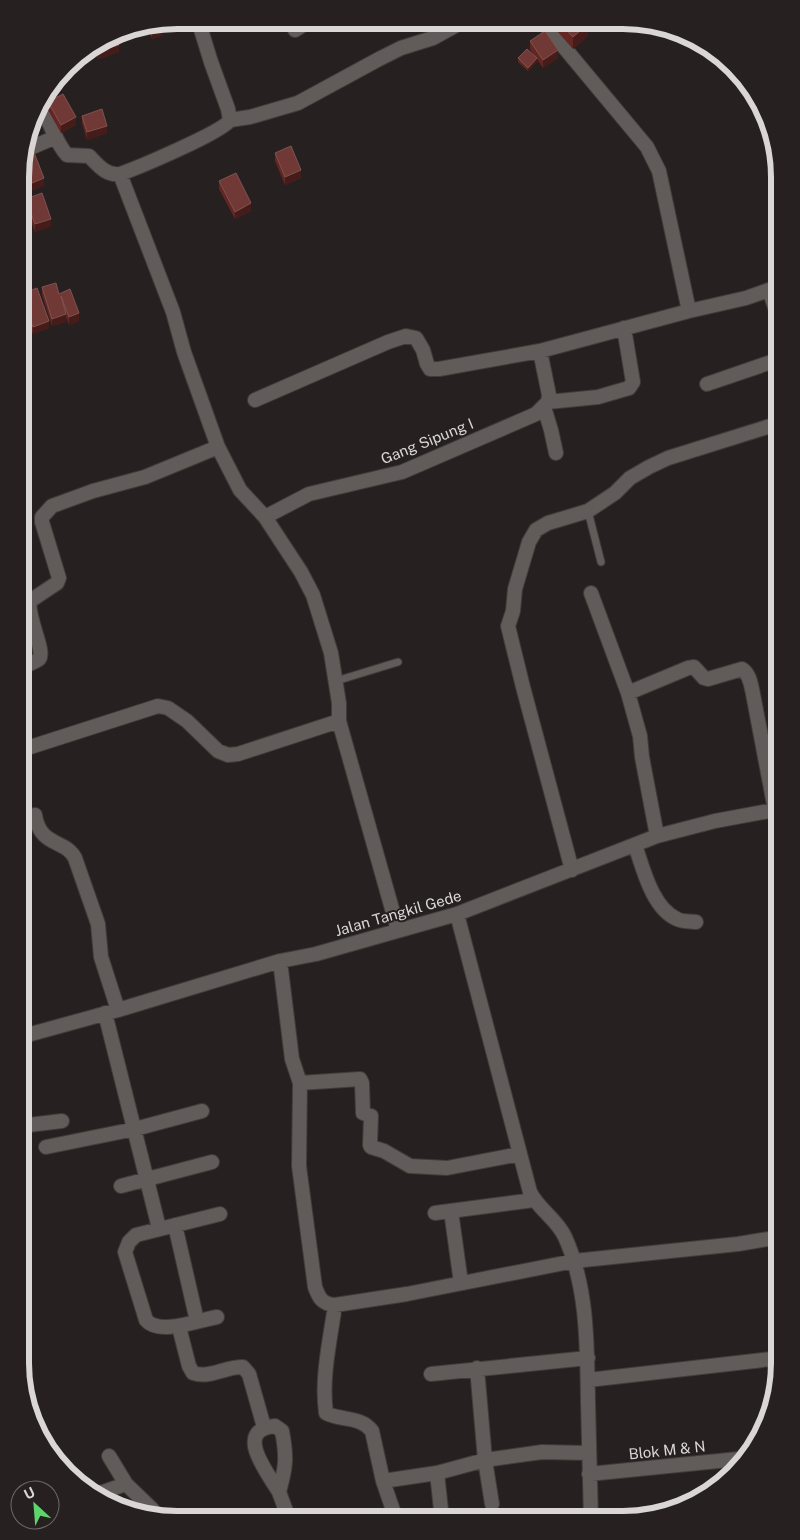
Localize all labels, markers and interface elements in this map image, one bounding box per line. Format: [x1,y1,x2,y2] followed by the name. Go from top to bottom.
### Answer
[378,415,476,467] street label: Gang Sipung I
[333,887,463,939] street label: Jalan Tangkil Gede
[628,1438,706,1462] street label: Blok M & N
[10,1480,60,1530] north arrow
[21,1484,37,1503] text: U

